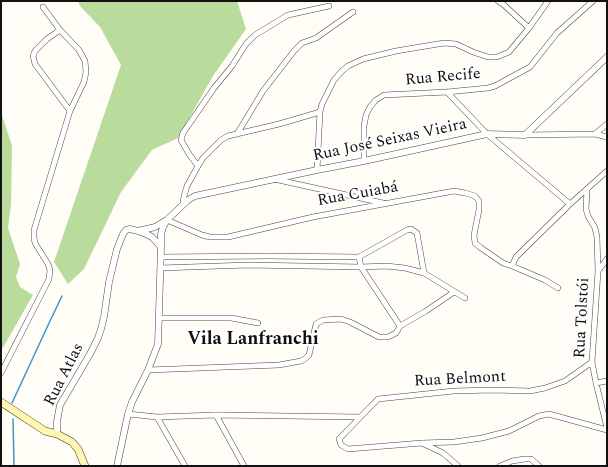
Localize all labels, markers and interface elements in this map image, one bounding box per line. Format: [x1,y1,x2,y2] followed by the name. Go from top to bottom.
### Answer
[405,65,481,91] street label: Rua Recife
[311,115,469,167] street label: Rua José Seixas Vieira
[316,178,400,212] street label: Rua Cuiabá
[571,277,595,359] street label: Rua Tolstói
[187,329,319,351] district label: Vila Lanfranchi
[41,340,89,410] street label: Rua Atlas
[414,368,506,392] street label: Rua Belmont

